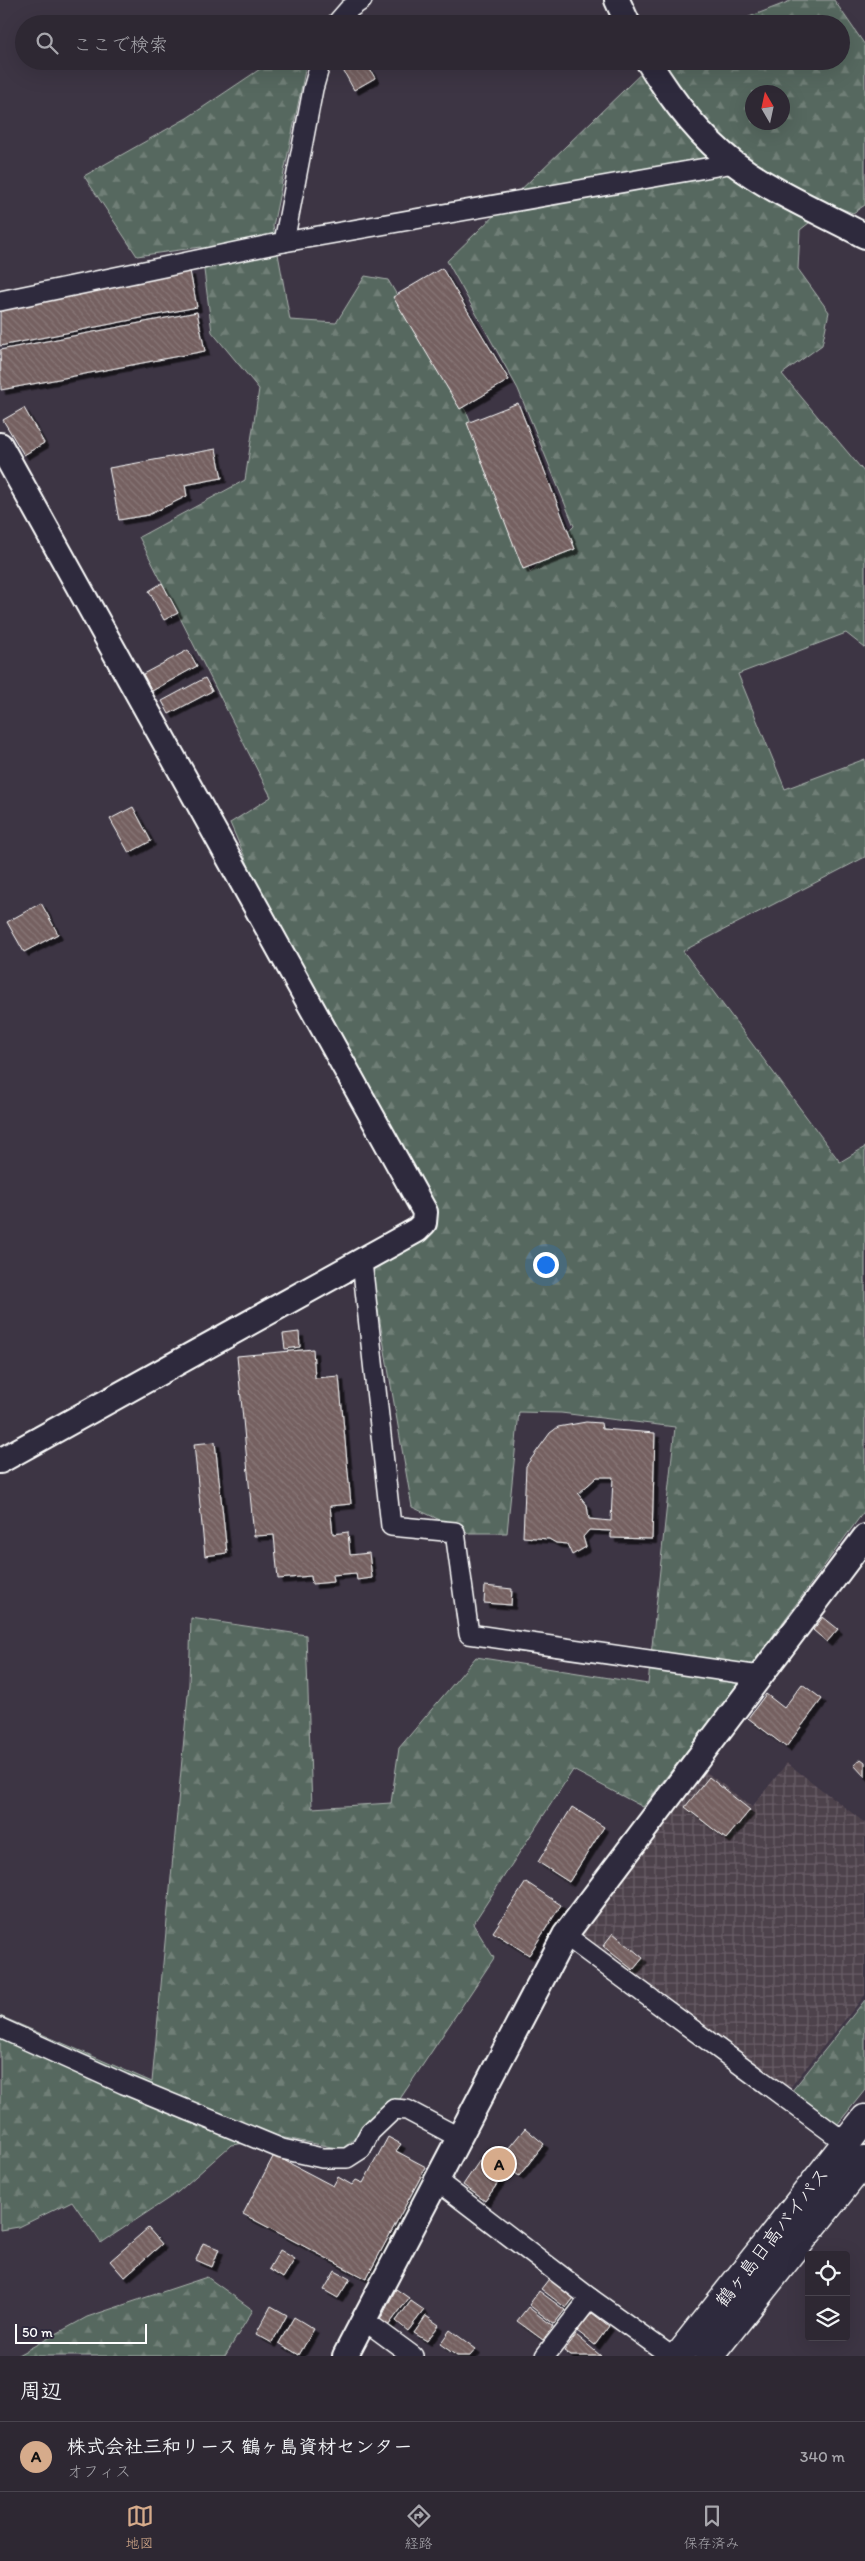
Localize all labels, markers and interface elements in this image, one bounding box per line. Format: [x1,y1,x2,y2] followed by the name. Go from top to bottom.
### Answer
[15,15,850,70] search box
[33,29,61,57] icon: search
[73,33,168,56] text: ここで検索
[745,85,790,130] north arrow
[533,1252,559,1278] your location
[483,2145,515,2183] pin: A
[710,2163,834,2311] street label: 鶴ヶ島日高バイパス
[805,2251,850,2341] map controls
[805,2251,850,2296] button: locate
[805,2296,850,2341] button: layers
[15,2321,148,2344] scale bar
[22,2324,53,2341] text: 50 m
[20,2378,62,2403] text: 周辺
[67,2435,412,2458] text: 株式会社三和リース 鶴ヶ島資材センター
[31,2447,41,2466] text: A
[800,2447,845,2466] text: 340 m
[67,2462,131,2481] text: オフィス
[126,2502,154,2552] tab: 地図
[405,2502,433,2552] tab: 経路
[684,2502,740,2552] tab: 保存済み

